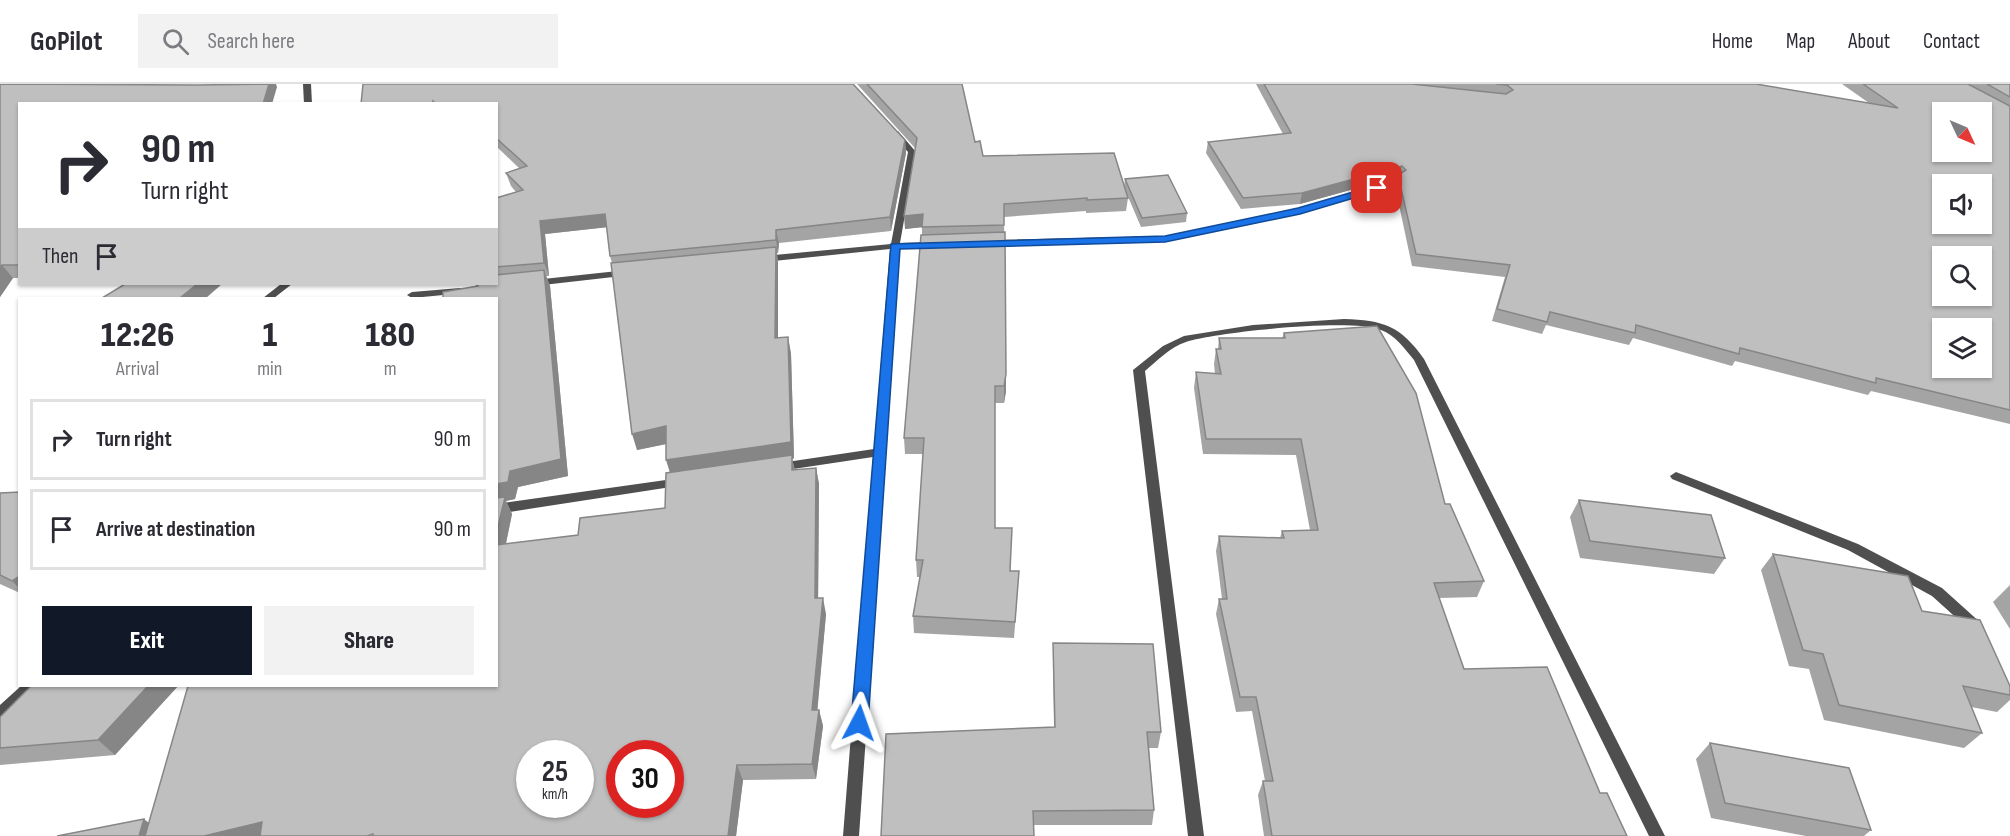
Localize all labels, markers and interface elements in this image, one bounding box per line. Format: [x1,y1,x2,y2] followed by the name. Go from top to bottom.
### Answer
[138,14,558,68] search box
[30,25,102,58] text: GoPilot
[159,25,192,58] icon: search
[207,28,295,55] text: Search here
[1712,29,1753,54] text: Home
[1786,29,1815,54] text: Map
[1848,29,1890,54] text: About
[1923,29,1980,54] text: Contact
[1932,102,1992,162] north arrow
[1932,102,1992,378] map controls
[141,124,215,175] text: 90 m
[42,126,120,204] icon: right
[1351,162,1402,213] pin
[1360,171,1393,204] icon: arrive
[1932,174,1992,234] button: sound
[141,175,228,207] text: Turn right
[90,240,123,273] icon: arrive
[42,243,78,270] text: Then
[1932,246,1992,306] button: search
[101,314,174,357] text: 12:26
[262,314,277,357] text: 1
[365,314,415,357] text: 180
[1932,318,1992,378] button: layers
[116,357,159,381] text: Arrival
[257,357,282,381] text: min
[384,357,397,381] text: m
[45,423,78,456] icon: right
[96,426,172,453] text: Turn right
[434,426,471,453] text: 90 m
[45,513,78,546] icon: arrive
[96,516,255,543] text: Arrive at destination
[434,516,471,543] text: 90 m
[42,606,252,675] button: Exit
[264,606,474,675] button: Share
[827,691,891,755] position arrow
[606,740,684,818] speed limit sign: 30
[542,754,568,790] text: 25
[542,785,568,804] text: km/h

